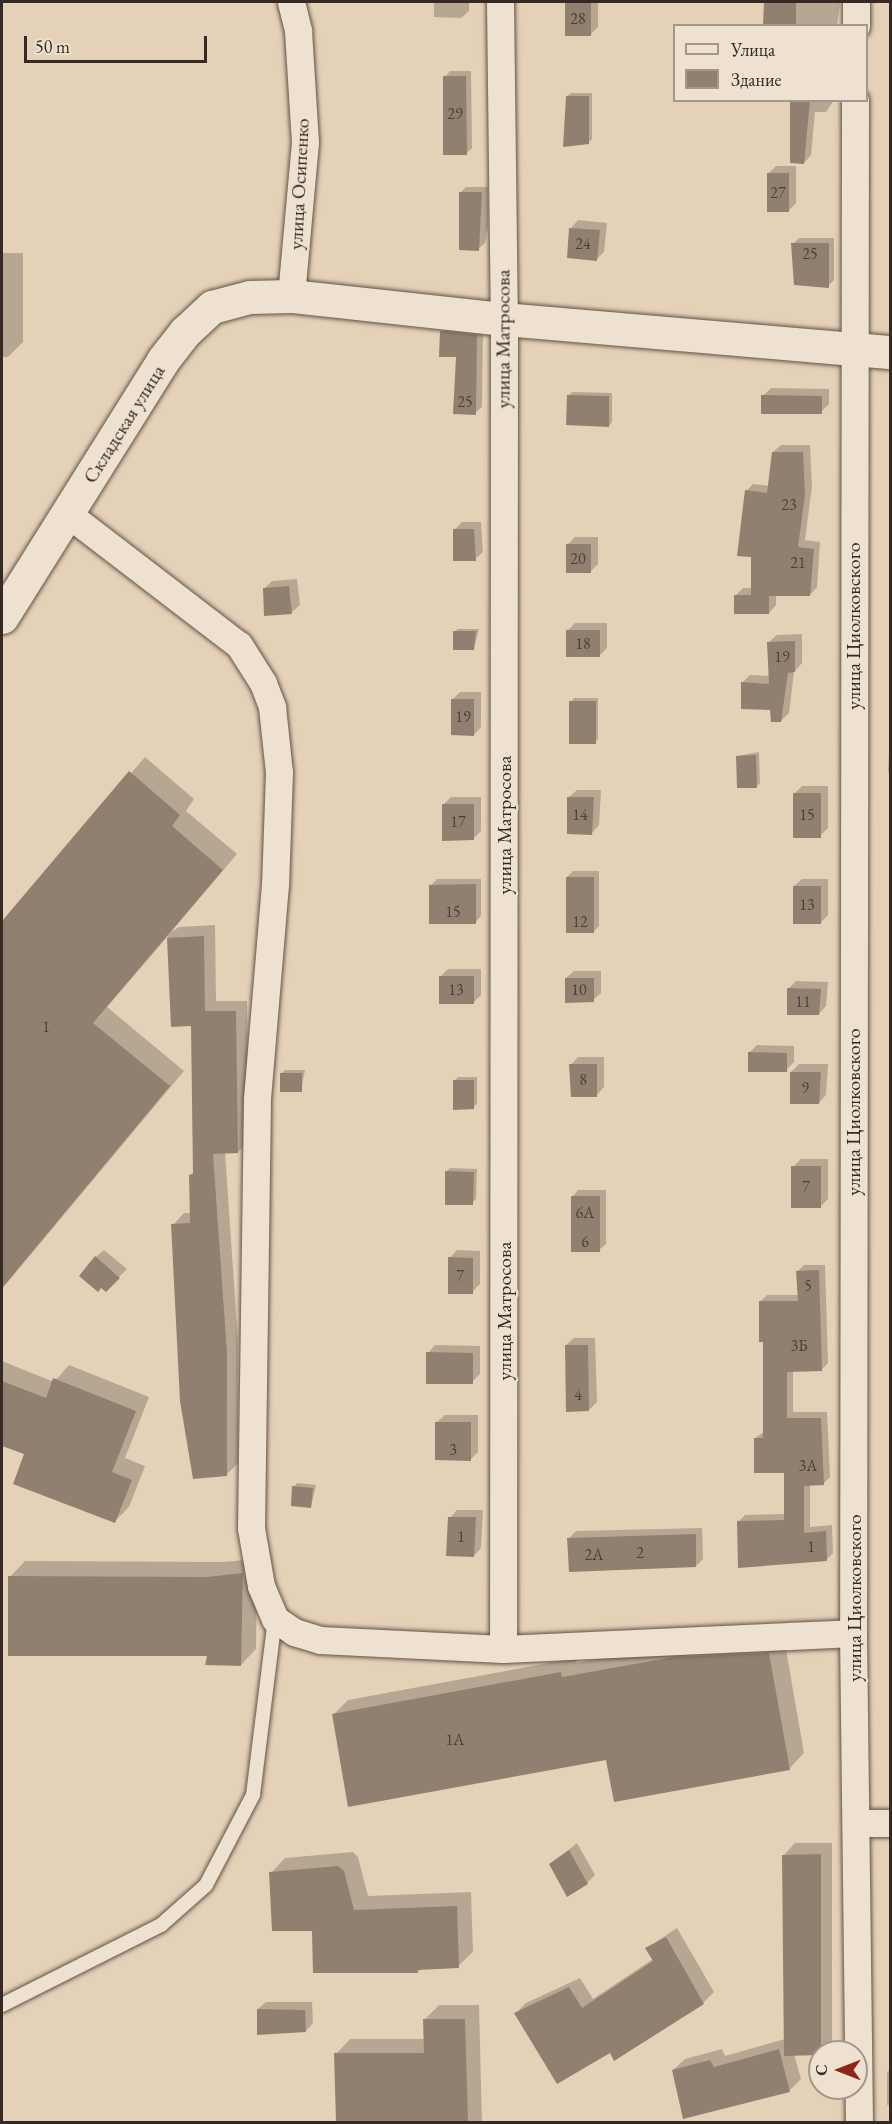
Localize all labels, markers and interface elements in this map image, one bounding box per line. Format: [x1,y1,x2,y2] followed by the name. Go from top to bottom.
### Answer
[570,9,586,29] house number: 28
[27,24,210,62] scale bar
[673,24,868,102] legend
[35,35,70,58] text: 50 m
[731,38,775,61] text: Улица
[731,68,781,91] text: Здание
[447,104,463,124] house number: 29
[284,118,314,250] street label: улица Осипенко
[770,183,786,203] house number: 27
[575,234,591,254] house number: 24
[802,244,818,264] house number: 25
[491,270,515,408] street label: улица Матросова
[78,360,170,488] street label: Складская улица
[457,392,473,412] house number: 25
[781,495,797,515] house number: 23
[841,542,865,710] street label: улица Циолковского
[570,549,586,569] house number: 20
[790,553,806,573] house number: 21
[575,634,591,654] house number: 18
[774,647,790,667] house number: 19
[455,707,471,727] house number: 19
[492,756,516,894] street label: улица Матросова
[572,805,588,825] house number: 14
[799,805,815,825] house number: 15
[450,812,466,832] house number: 17
[799,895,815,915] house number: 13
[445,902,461,922] house number: 15
[572,912,588,932] house number: 12
[448,980,464,1000] house number: 13
[571,980,587,1000] house number: 10
[795,992,811,1012] house number: 11
[42,1017,50,1037] house number: 1
[841,1028,865,1196] street label: улица Циолковского
[579,1070,587,1090] house number: 8
[801,1078,809,1098] house number: 9
[802,1177,810,1197] house number: 7
[576,1203,594,1223] house number: 6А
[581,1232,589,1252] house number: 6
[492,1242,516,1380] street label: улица Матросова
[456,1266,464,1286] house number: 7
[804,1276,812,1296] house number: 5
[790,1336,808,1356] house number: 3Б
[574,1385,582,1405] house number: 4
[449,1440,457,1460] house number: 3
[799,1456,817,1476] house number: 3А
[842,1514,866,1682] street label: улица Циолковского
[457,1527,465,1547] house number: 1
[807,1537,815,1557] house number: 1
[636,1543,644,1563] house number: 2
[585,1545,603,1565] house number: 2А
[446,1730,464,1750] house number: 1А
[808,2040,868,2100] north arrow
[811,2064,832,2076] text: С

